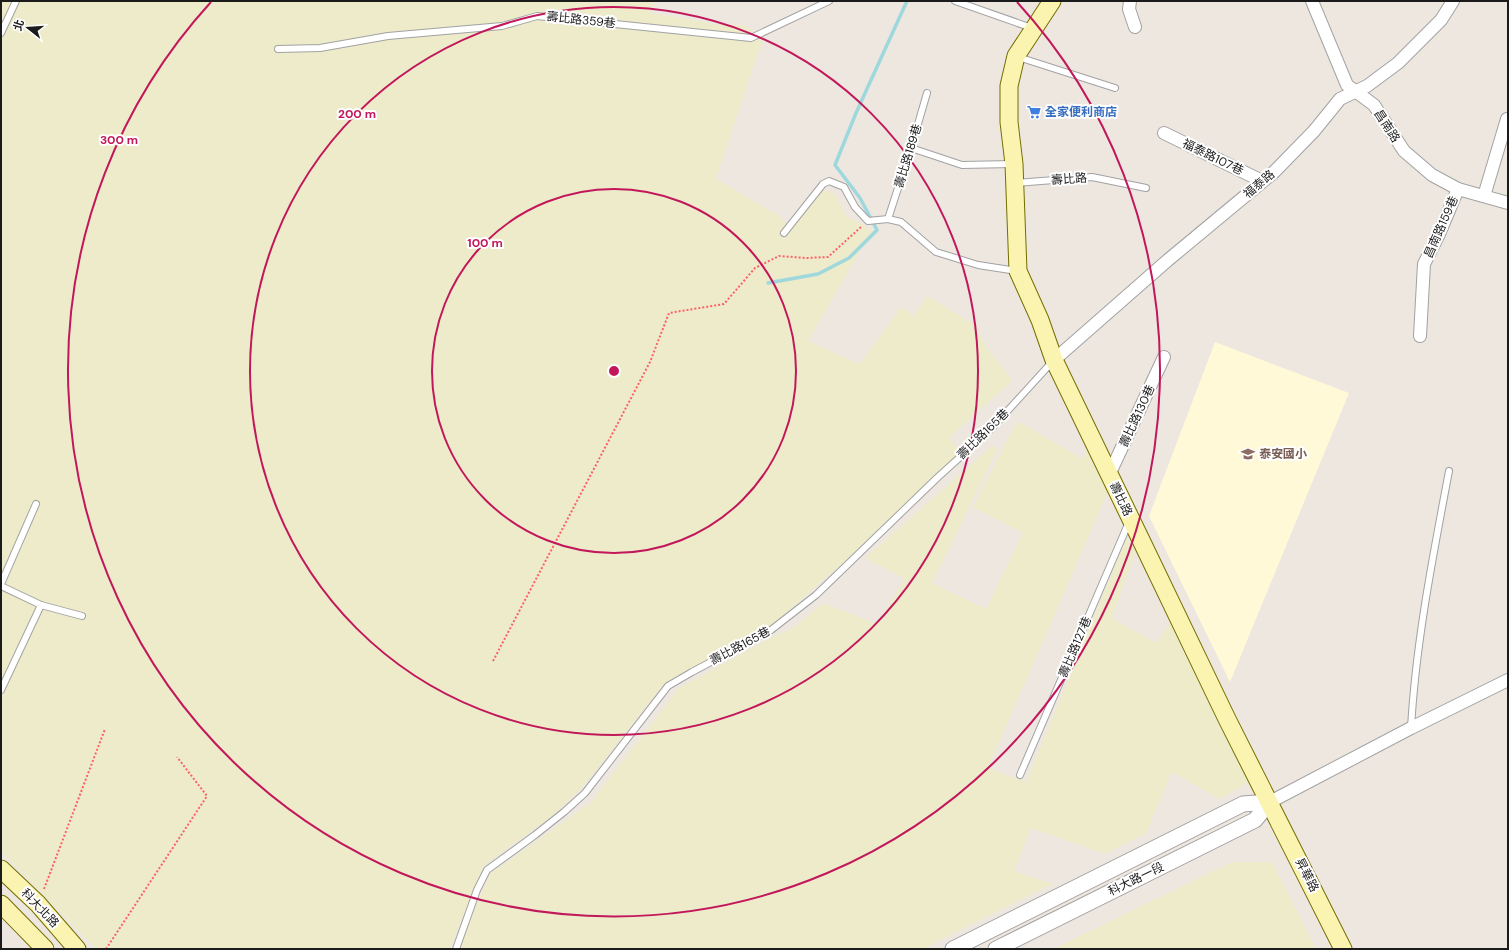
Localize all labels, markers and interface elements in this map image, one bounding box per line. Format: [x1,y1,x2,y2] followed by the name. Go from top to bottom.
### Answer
[8,8,48,48] north arrow
[546,8,616,32] street label: 壽比路359巷
[10,18,27,32] text: 北
[1026,104,1042,120] supermarket icon: 全家便利商店
[1045,104,1117,120] place label: 全家便利商店
[338,106,376,122] text: 200 m
[1370,107,1404,145] street label: 昌南路
[891,122,925,190] street label: 壽比路189巷
[100,132,138,148] text: 300 m
[1180,135,1246,179] street label: 福泰路107巷
[1240,166,1278,202] street label: 福泰路
[1050,170,1088,188] street label: 壽比路
[1420,193,1462,261] street label: 昌南路159巷
[467,235,503,251] text: 100 m
[607,364,621,378] centre of rings
[1116,382,1158,450] street label: 壽比路130巷
[954,405,1012,463] street label: 壽比路165巷
[1240,446,1256,462] school or university icon: 泰安國小
[1259,446,1307,462] place label: 泰安國小
[1106,479,1136,519] street label: 壽比路
[1055,614,1095,680] street label: 壽比路127巷
[707,623,773,669] street label: 壽比路165巷
[1292,855,1322,895] street label: 昇華路
[1106,859,1166,899] street label: 科大路一段
[18,885,62,931] street label: 科大北路

